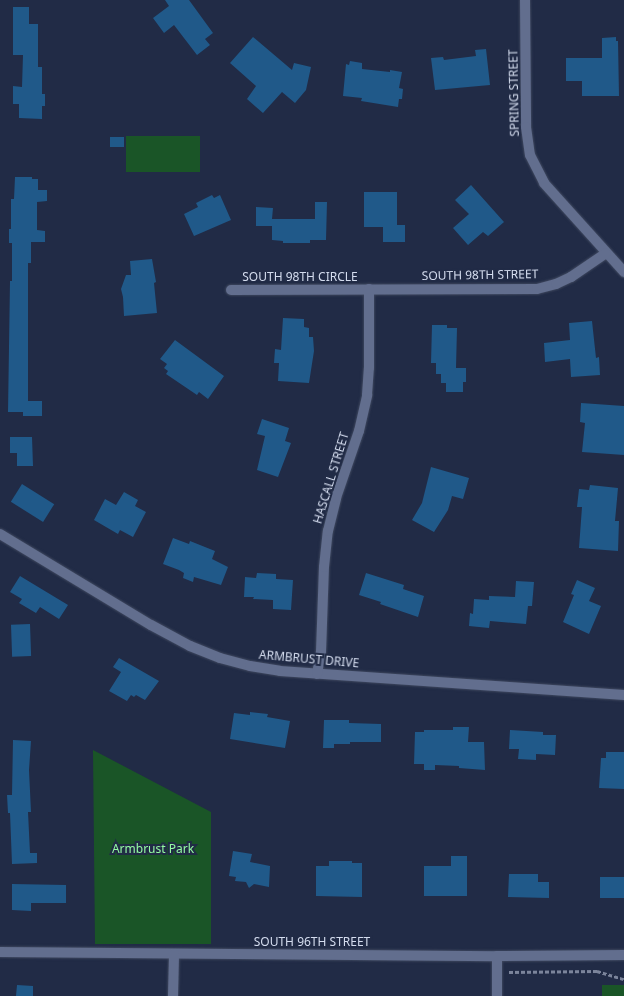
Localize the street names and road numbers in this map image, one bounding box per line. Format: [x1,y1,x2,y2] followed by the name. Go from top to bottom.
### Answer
[506,49,522,137] street label: SPRING STREET
[422,267,538,283] street label: SOUTH 98TH STREET
[242,270,358,284] street label: SOUTH 98TH CIRCLE
[310,431,352,525] street label: HASCALL STREET
[258,647,360,671] street label: ARMBRUST DRIVE
[254,935,370,949] street label: SOUTH 96TH STREET

